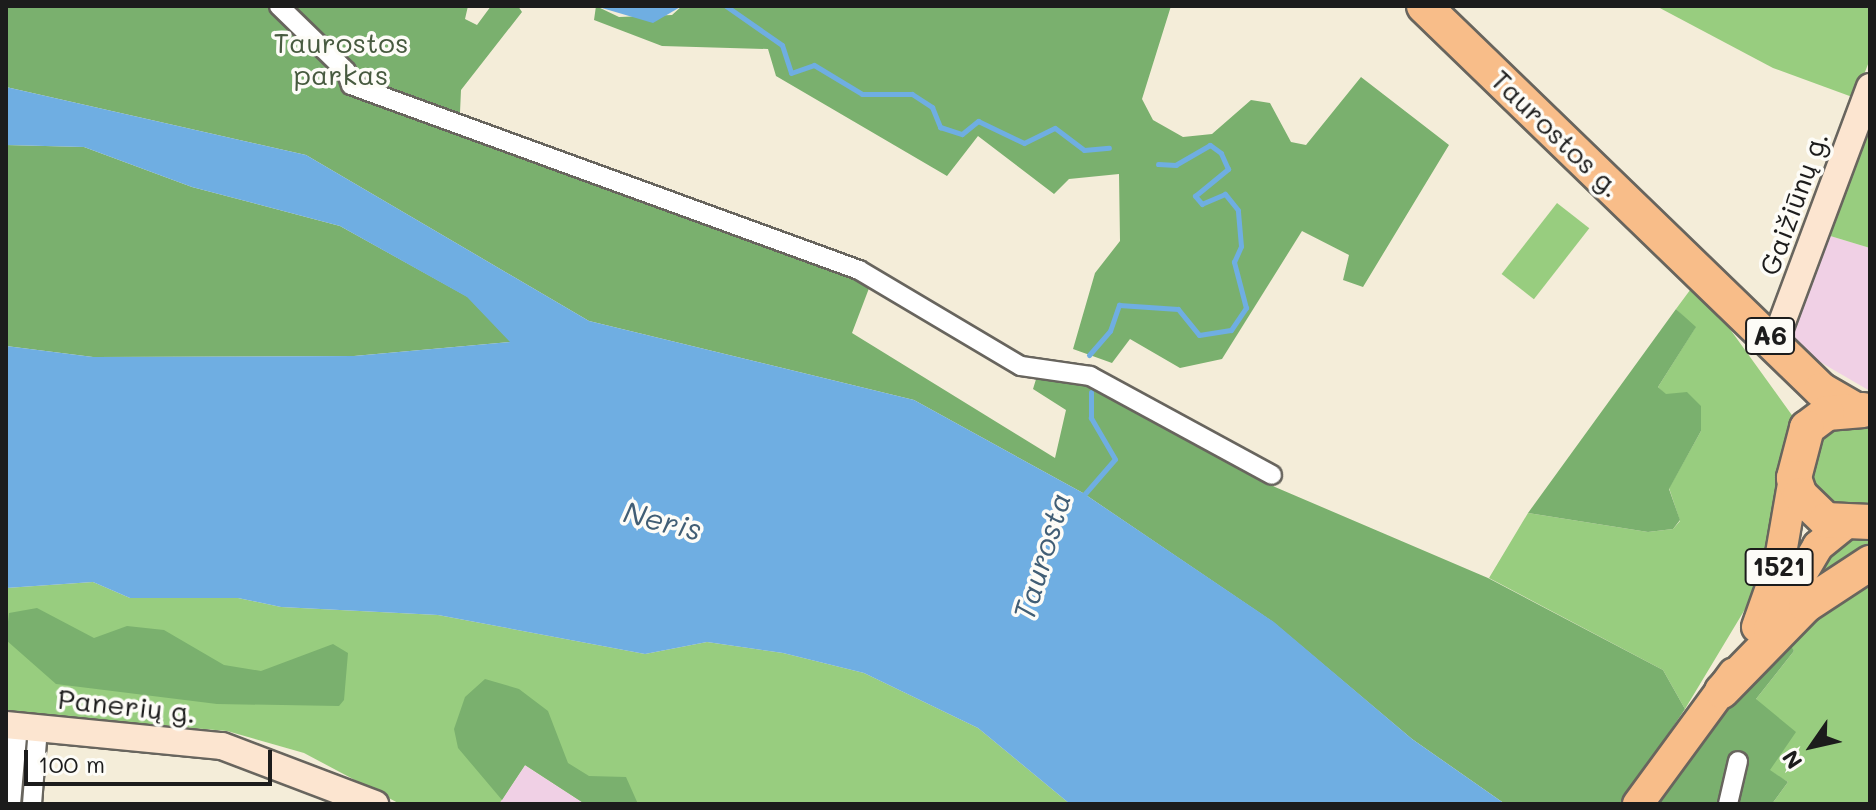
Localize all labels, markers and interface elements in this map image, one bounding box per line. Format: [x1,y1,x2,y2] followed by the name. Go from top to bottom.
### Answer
[273,25,409,91] park label: Taurostos parkas
[1485,62,1629,204] street label: Taurostos g.
[1751,127,1835,279] street label: Gaižiūnų g.
[1744,314,1796,358] road number: A6
[1005,488,1077,624] water label: Taurosta
[620,493,706,547] water label: Neris
[1743,545,1815,589] road number: 1521
[56,681,198,729] street label: Panerių g.
[1772,706,1852,786] north arrow
[28,734,276,784] scale bar
[1775,745,1808,775] text: N
[38,748,105,779] text: 100 m

